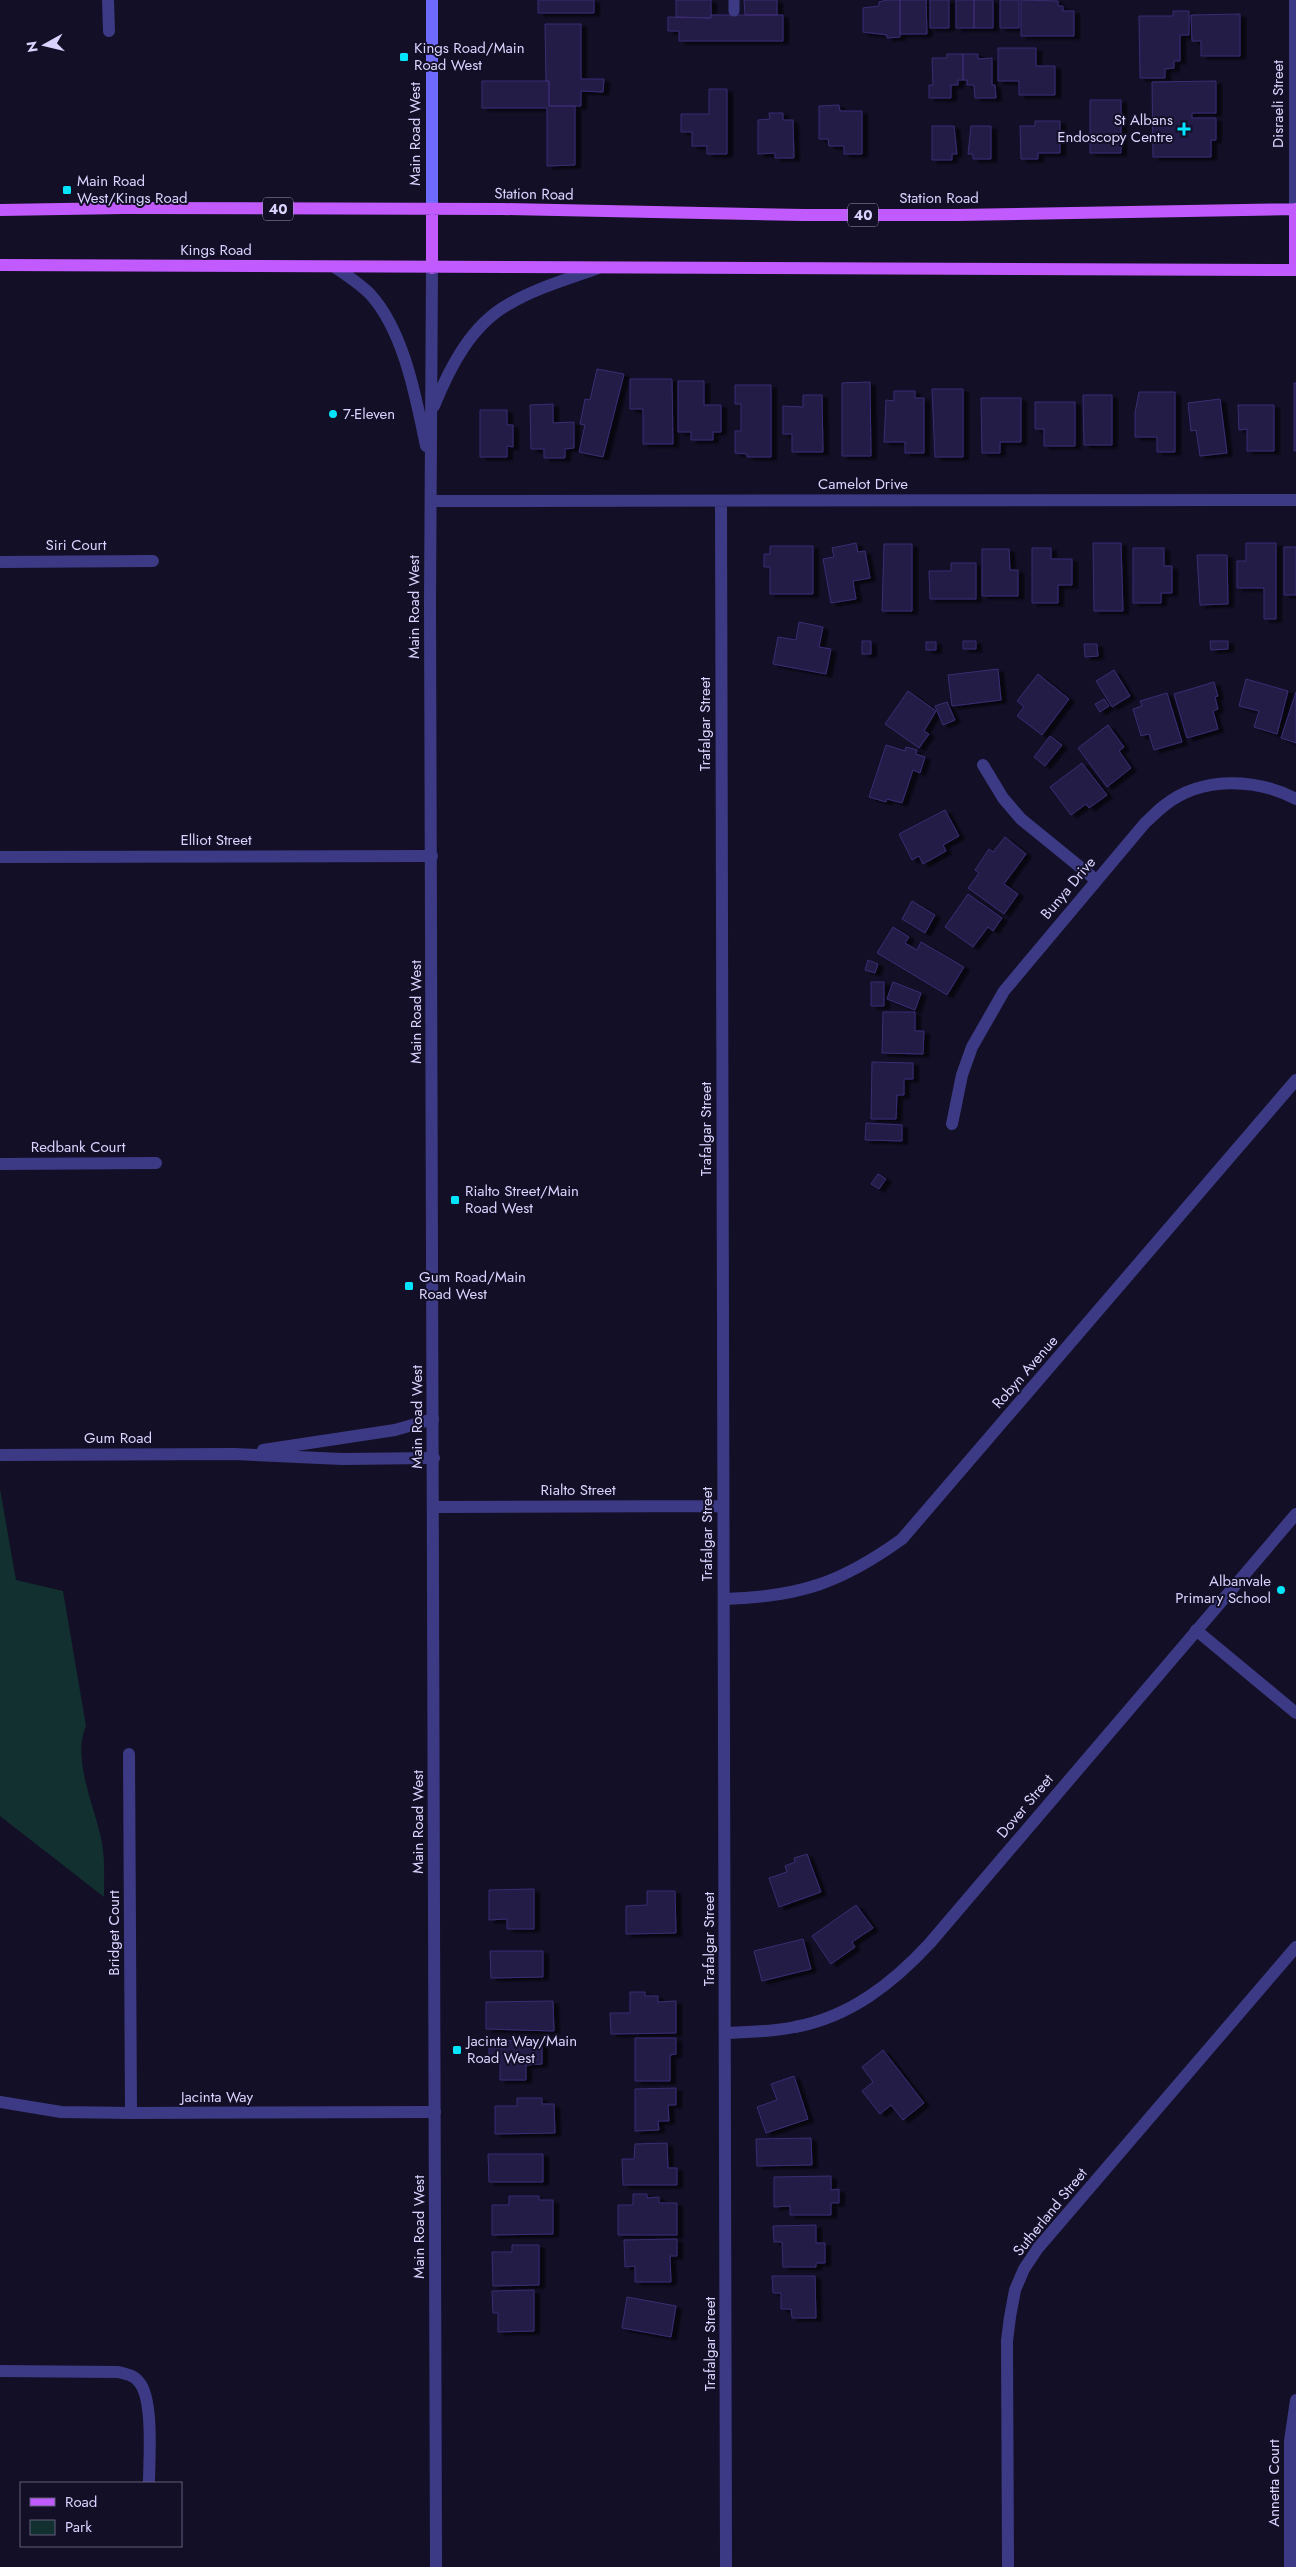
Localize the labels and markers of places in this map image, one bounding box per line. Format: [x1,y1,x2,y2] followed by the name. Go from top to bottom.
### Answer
[414,37,525,76] place label: Kings Road/Main Road West
[398,51,410,63] marker: Kings Road/Main Road West
[1057,109,1173,148] place label: St Albans Endoscopy Centre
[1177,122,1191,136] marker: St Albans Endoscopy Centre
[77,170,187,209] place label: Main Road West/Kings Road
[61,184,73,196] marker: Main Road West/Kings Road
[343,403,395,425] place label: 7-Eleven
[327,408,339,420] marker: 7-Eleven
[465,1180,579,1219] place label: Rialto Street/Main Road West
[449,1194,461,1206] marker: Rialto Street/Main Road West
[419,1266,526,1305] place label: Gum Road/Main Road West
[403,1280,415,1292] marker: Gum Road/Main Road West
[1175,1570,1271,1609] place label: Albanvale Primary School
[1275,1584,1287,1596] marker: Albanvale Primary School
[465,2030,577,2069] place label: Jacinta Way/Main Road West
[451,2044,463,2056] marker: Jacinta Way/Main Road West

